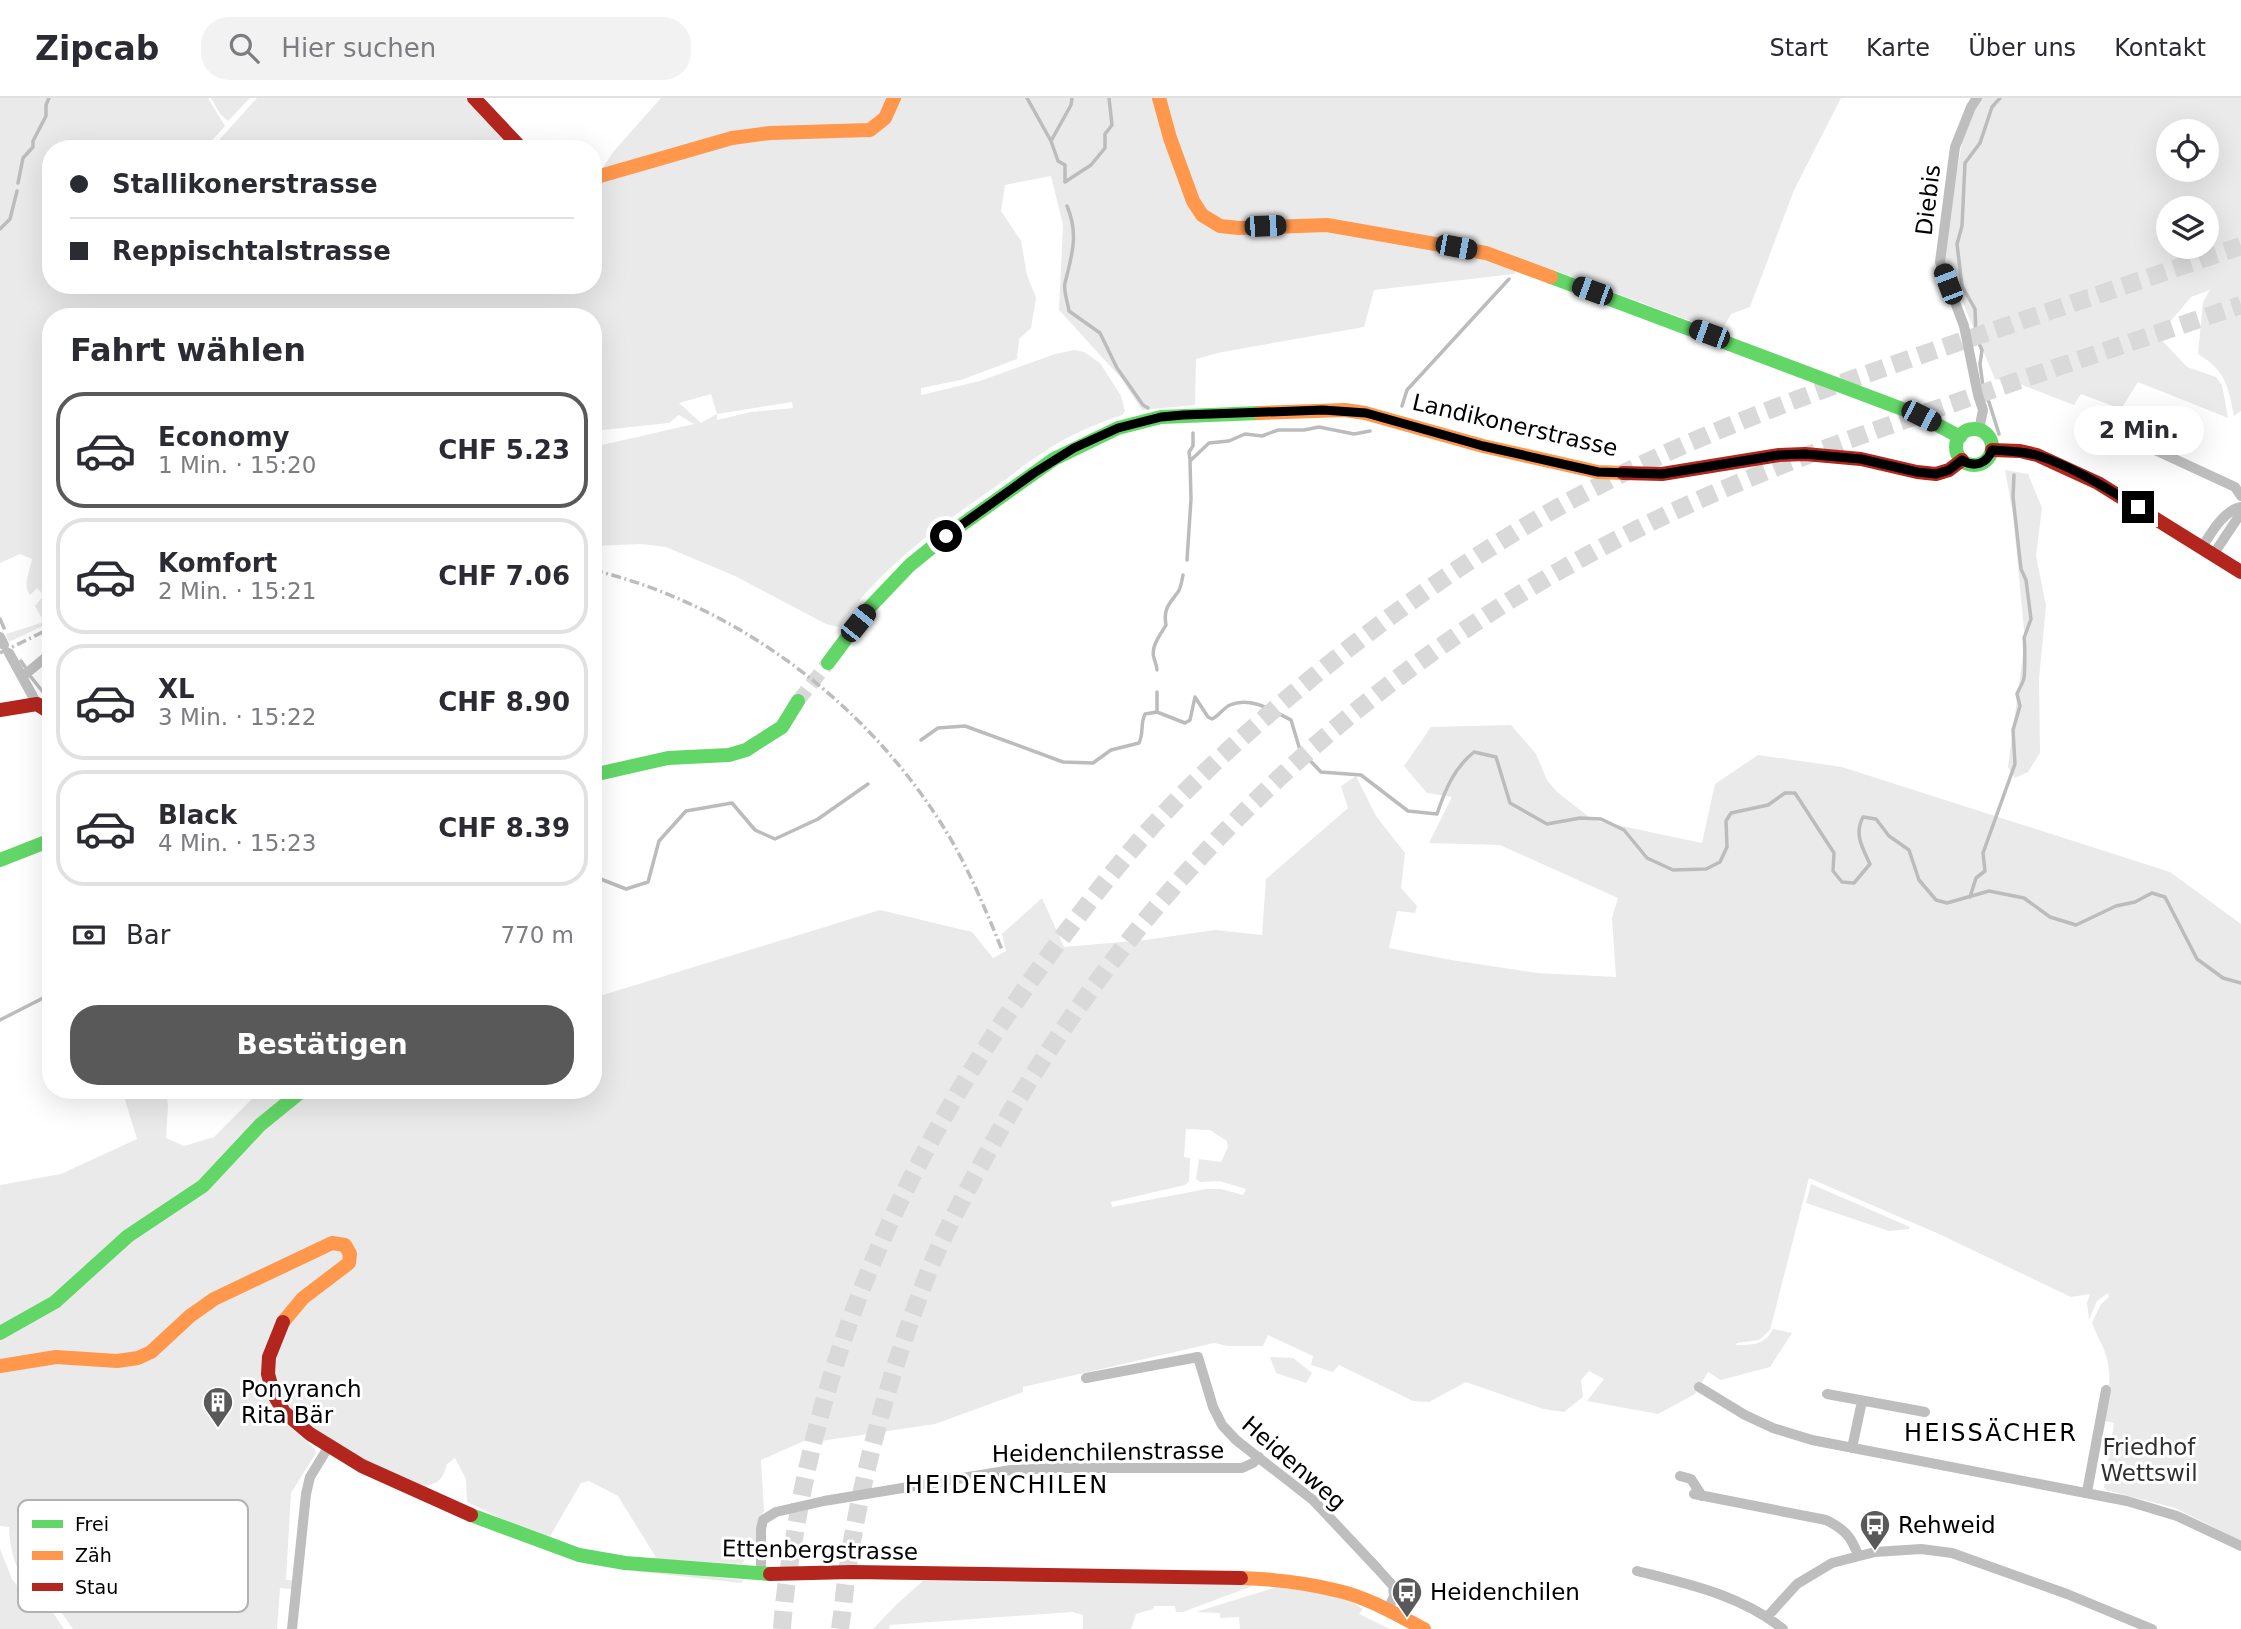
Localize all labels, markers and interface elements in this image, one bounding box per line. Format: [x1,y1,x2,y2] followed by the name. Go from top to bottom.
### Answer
[201,17,691,80] search box
[35,29,159,68] text: Zipcab
[225,29,263,67] icon: search
[281,33,436,63] text: Hier suchen
[1769,34,1828,62] text: Start
[1866,34,1930,62] text: Karte
[1968,34,2076,62] text: Über uns
[2114,34,2206,62] text: Kontakt
[2156,119,2219,259] map controls
[2156,119,2219,182] button: locate
[1911,163,1945,237] street label: Diebis
[112,169,378,199] text: Stallikonerstrasse
[2156,196,2219,259] button: layers
[1244,215,1287,237] car
[1434,233,1479,261] car
[112,236,391,266] text: Reppischtalstrasse
[1931,261,1966,307] car
[1569,274,1616,308] car
[1686,317,1733,351] car
[70,331,306,369] text: Fahrt wählen
[1410,389,1620,461] street label: Landikonerstrasse
[1898,397,1945,435] car
[2073,406,2203,454] callout: 2 Min.
[2099,417,2179,443] text: 2 Min.
[74,419,137,482] icon: car
[158,422,289,452] text: Economy
[438,435,570,465] text: CHF 5.23
[158,452,316,478] text: 1 Min. · 15:20
[2122,491,2154,523] route end
[930,520,962,552] route start
[74,545,137,608] icon: car
[158,548,277,578] text: Komfort
[438,561,570,591] text: CHF 7.06
[158,578,316,604] text: 2 Min. · 15:21
[837,600,880,646] car
[74,671,137,734] icon: car
[158,674,195,704] text: XL
[438,687,570,717] text: CHF 8.90
[158,704,316,730] text: 3 Min. · 15:22
[74,797,137,860] icon: car
[158,800,237,830] text: Black
[438,813,570,843] text: CHF 8.39
[158,830,316,856] text: 4 Min. · 15:23
[70,916,108,954] icon: cash
[126,920,170,950] text: Bar
[500,922,574,948] text: 770 m
[70,1005,574,1085] button: Bestätigen
[241,1376,362,1428] place label: Ponyranch Rita Bär
[201,1385,235,1429] building icon: Ponyranch Rita Bär
[1237,1411,1351,1515] street label: Heidenweg
[1904,1418,2078,1447] district label: HEISSÄCHER
[2100,1434,2198,1486] park label: Friedhof Wettswil
[992,1437,1224,1467] street label: Heidenchilenstrasse
[905,1471,1109,1499] district label: HEIDENCHILEN
[18,1500,248,1612] legend
[1858,1508,1892,1552] bus stop icon: Rehweid
[1898,1512,1996,1538] place label: Rehweid
[75,1513,109,1535] text: Frei
[722,1535,918,1565] street label: Ettenbergstrasse
[75,1544,112,1566] text: Zäh
[1390,1575,1424,1619] bus stop icon: Heidenchilen
[75,1576,118,1598] text: Stau
[1430,1579,1580,1605] place label: Heidenchilen

